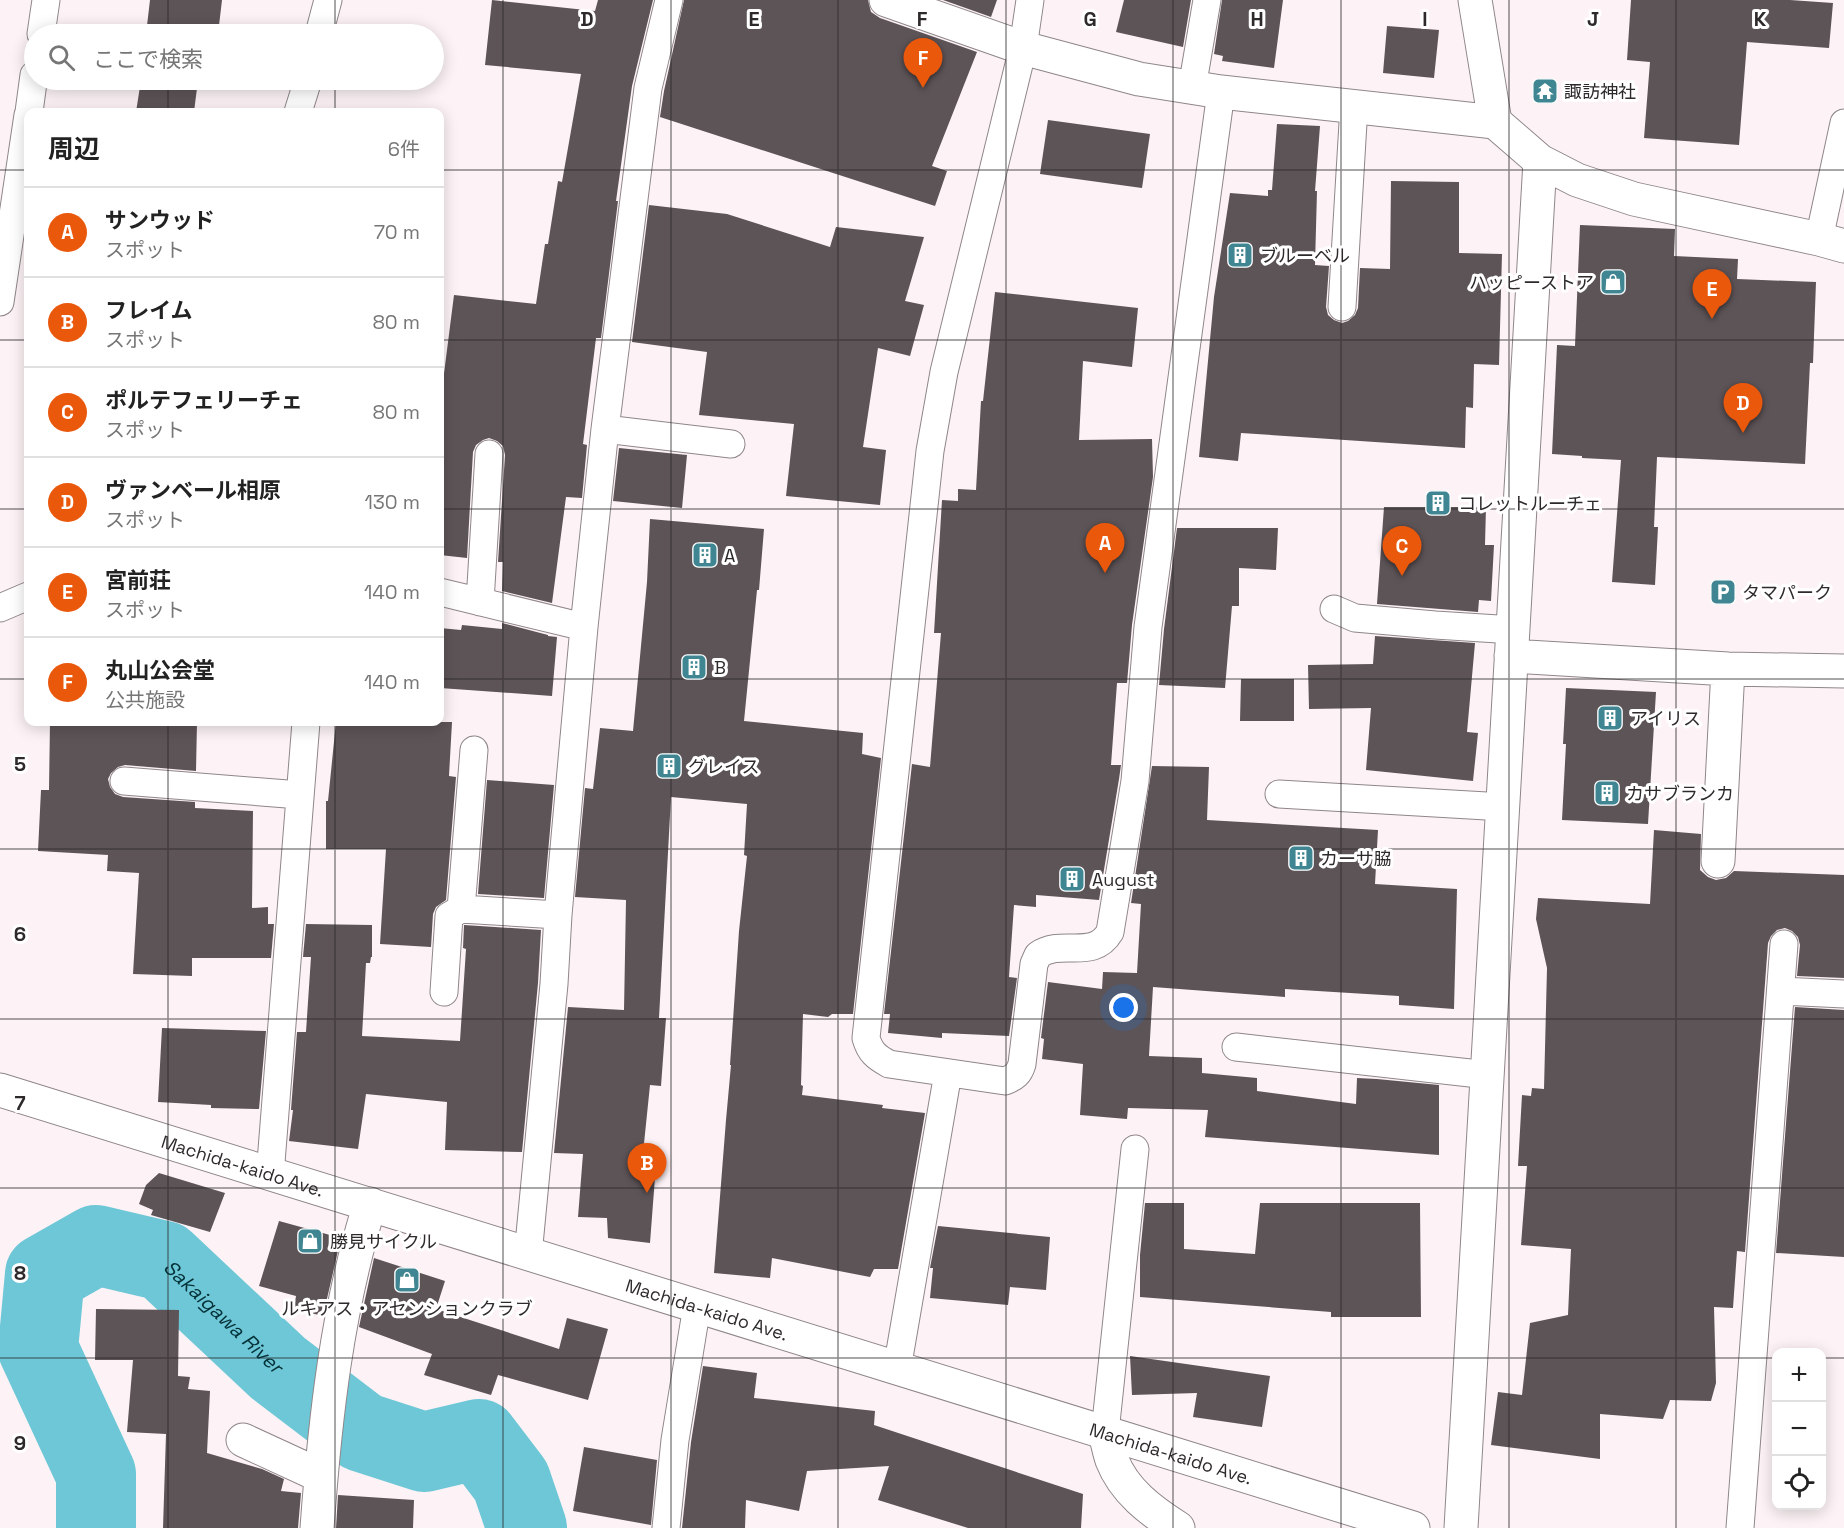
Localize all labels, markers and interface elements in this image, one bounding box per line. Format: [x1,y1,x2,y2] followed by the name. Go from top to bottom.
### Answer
[580,6,594,32] text: D
[748,6,760,32] text: E
[917,6,928,32] text: F
[1083,6,1097,32] text: G
[1250,6,1264,32] text: H
[1422,6,1428,32] text: I
[1587,6,1599,32] text: J
[1754,6,1767,32] text: K
[24,24,444,90] search box
[904,38,942,88] pin: F
[45,41,78,74] icon: search
[93,45,203,73] text: ここで検索
[1530,76,1560,106] temple icon: 諏訪神社
[1564,80,1636,103] place label: 諏訪神社
[48,132,100,166] text: 周辺
[388,136,420,162] text: 6件
[105,206,215,234] text: サンウッド
[61,219,74,245] text: A
[374,219,420,245] text: 70 m
[105,237,185,263] text: スポット
[1225,240,1255,270] building icon: ブルーベル
[1260,244,1350,267] place label: ブルーベル
[1598,267,1628,297] shop icon: ハッピーストア
[1692,270,1732,319] pin: E
[1469,271,1594,294] place label: ハッピーストア
[105,296,193,324] text: フレイム
[61,309,74,335] text: B
[372,309,420,335] text: 80 m
[105,327,185,353] text: スポット
[1724,384,1762,433] pin: D
[105,386,303,414] text: ポルテフェリーチェ
[61,399,74,425] text: C
[372,399,420,425] text: 80 m
[105,417,185,443] text: スポット
[105,476,281,504] text: ヴァンベール相原
[1423,488,1453,518] building icon: コレットルーチェ
[61,489,74,515] text: D
[364,489,420,515] text: 130 m
[1458,492,1602,515] place label: コレットルーチェ
[105,507,185,533] text: スポット
[1086,524,1124,573] pin: A
[1382,526,1422,576] pin: C
[690,540,720,570] building icon: A
[724,544,735,567] place label: A
[105,566,171,594] text: 宮前荘
[1708,577,1738,607] parking icon: タマパーク
[62,579,73,605] text: E
[364,579,420,605] text: 140 m
[1742,581,1832,604] place label: タマパーク
[105,597,185,623] text: スポット
[679,652,709,682] building icon: B
[105,656,215,684] text: 丸山公会堂
[714,656,726,679] place label: B
[62,669,73,695] text: F
[364,669,420,695] text: 140 m
[105,687,185,713] text: 公共施設
[1595,703,1625,733] building icon: アイリス
[1630,707,1701,730] place label: アイリス
[14,751,26,777] text: 5
[654,751,684,781] building icon: グレイス
[688,755,759,778] place label: グレイス
[1592,778,1622,808] building icon: カサブランカ
[1626,782,1734,805] place label: カサブランカ
[1286,843,1316,873] building icon: カーサ脇
[1320,847,1392,870] place label: カーサ脇
[1057,864,1087,894] building icon: August
[1092,868,1155,891] place label: August
[14,921,26,947] text: 6
[1109,993,1138,1022] your location
[14,1090,26,1116] text: 7
[159,1129,327,1201] street label: Machida-kaido Ave.
[628,1144,666,1193] pin: B
[295,1226,325,1256] shop icon: 勝見サイクル
[330,1230,437,1253] place label: 勝見サイクル
[158,1254,290,1381] water label: Sakaigawa River
[14,1260,26,1286] text: 8
[392,1265,422,1295] shop icon: ルキアス・アセンションクラブ
[623,1273,791,1345] street label: Machida-kaido Ave.
[281,1297,533,1320] place label: ルキアス・アセンションクラブ
[1772,1348,1826,1510] map controls
[1772,1348,1826,1402] button: +
[1772,1402,1826,1456] button: −
[1087,1417,1255,1489] street label: Machida-kaido Ave.
[14,1430,26,1456] text: 9
[1772,1456,1826,1510] button: locate

